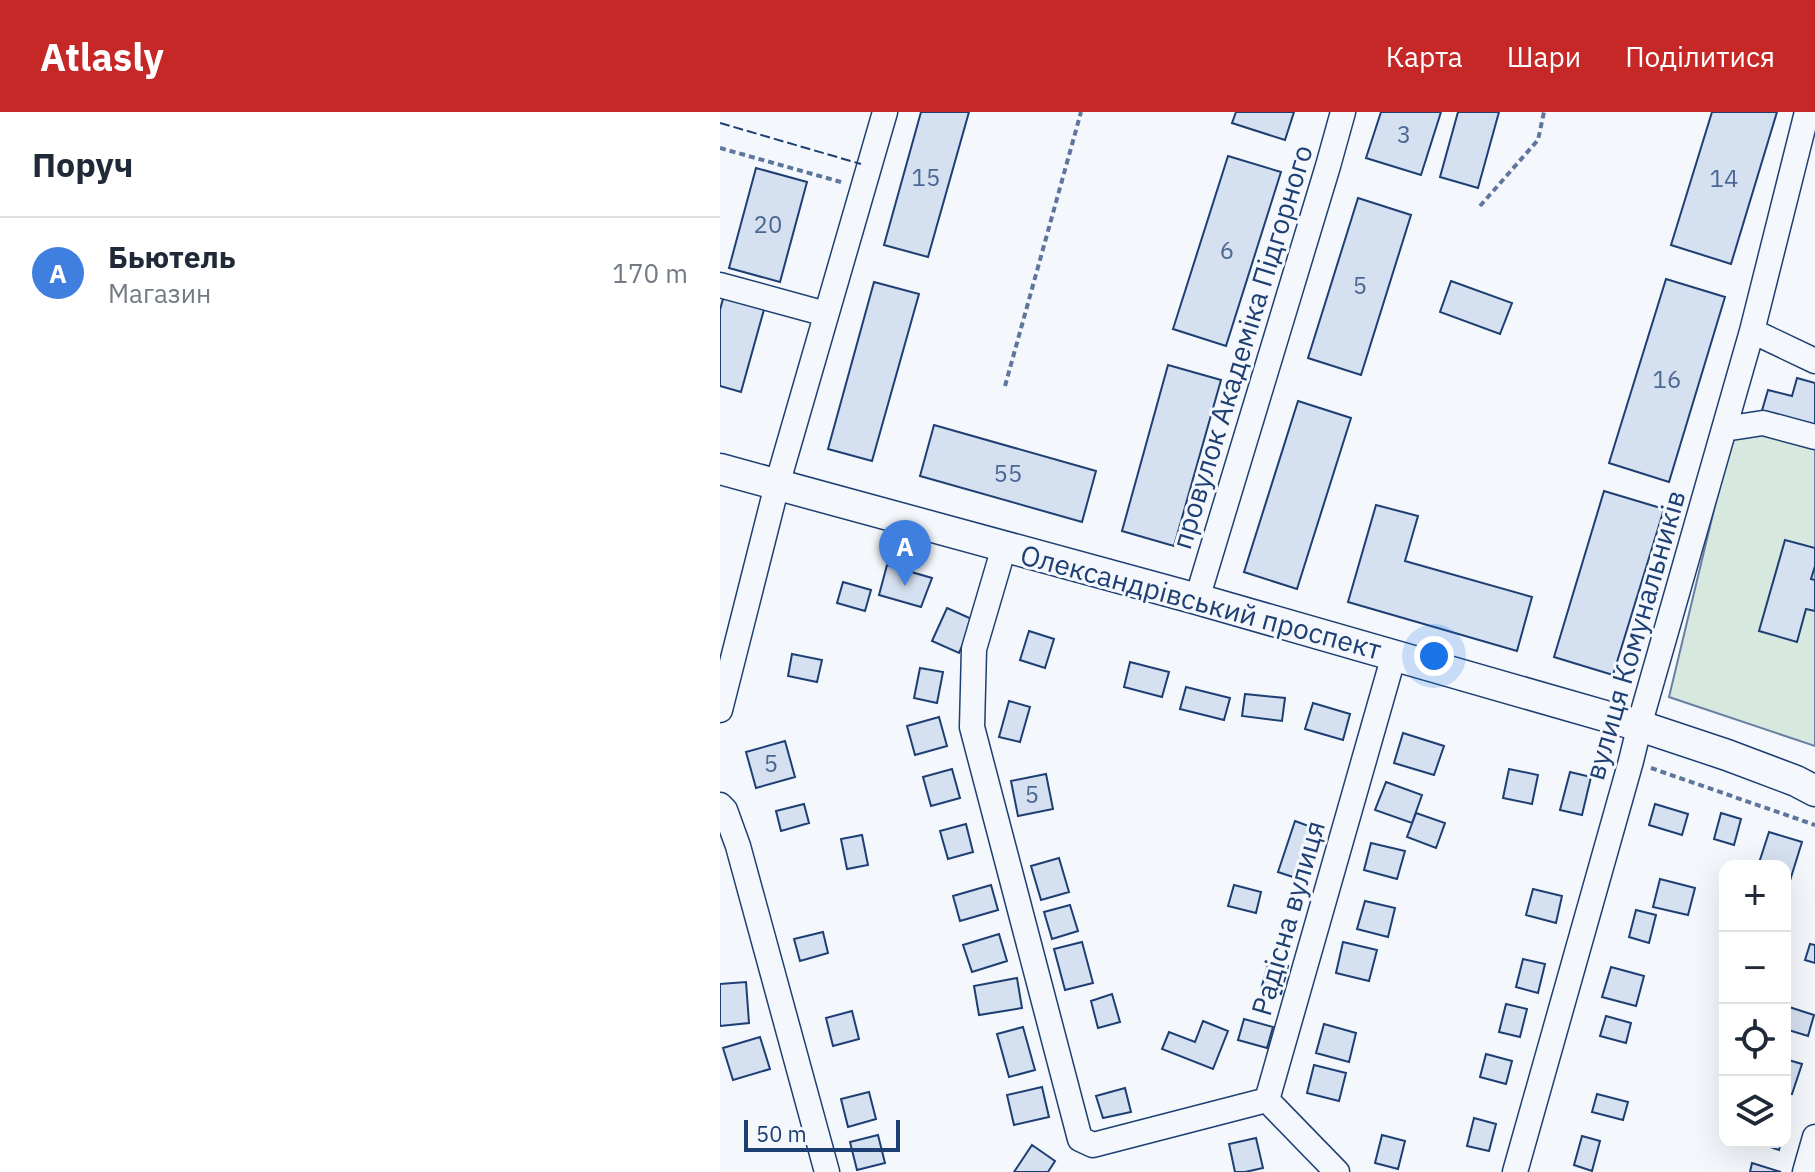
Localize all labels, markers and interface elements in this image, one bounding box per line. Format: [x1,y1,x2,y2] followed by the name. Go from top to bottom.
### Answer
[40,32,164,81] text: Atlasly
[1386,38,1463,75] text: Карта
[1507,38,1581,75] text: Шари
[1625,38,1775,75] text: Поділитися
[1397,118,1411,150] house number: 3
[1162,140,1321,553] street label: провулок Академіка Підгорного
[32,142,133,186] text: Поруч
[912,161,940,193] house number: 15
[1710,162,1738,194] house number: 14
[754,208,782,240] house number: 20
[1220,234,1234,266] house number: 6
[108,237,236,276] text: Бьютель
[49,256,67,290] text: A
[612,256,688,290] text: 170 m
[1353,269,1367,301] house number: 5
[108,276,211,310] text: Магазин
[1653,363,1681,395] house number: 16
[994,457,1022,489] house number: 55
[1575,486,1694,784] street label: вулиця Комунальників
[879,520,931,586] pin: A
[1016,535,1386,668] street label: Олександрівський проспект
[1414,636,1454,676] your location
[764,747,778,779] house number: 5
[1025,778,1039,810] house number: 5
[1242,816,1333,1020] street label: Радісна вулиця
[1719,860,1791,1148] map controls
[1719,860,1791,932] button: +
[1719,932,1791,1004] button: −
[1719,1004,1791,1076] button: locate
[1719,1076,1791,1148] button: layers
[744,1116,900,1152] scale bar
[756,1119,807,1148] text: 50 m

